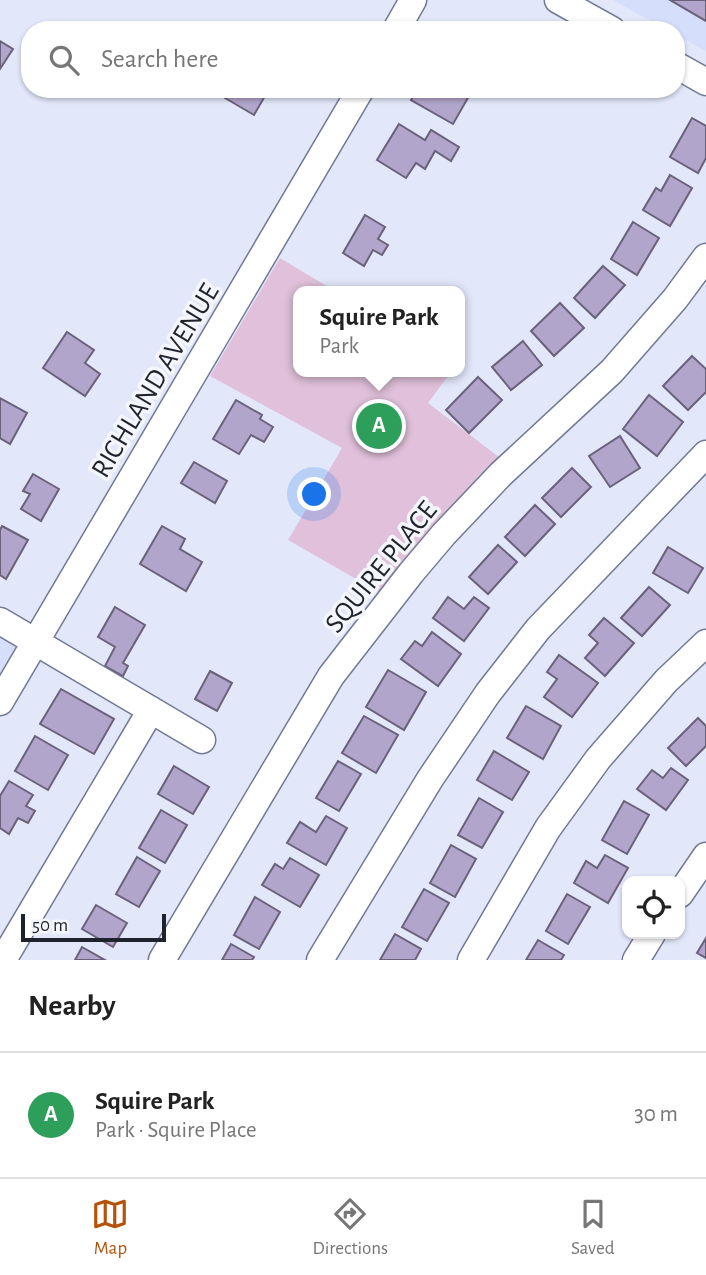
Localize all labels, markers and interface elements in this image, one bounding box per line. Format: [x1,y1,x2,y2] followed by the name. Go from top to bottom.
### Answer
[21,21,685,98] search box
[45,41,83,79] icon: search
[101,46,219,72] text: Search here
[87,279,225,483] street label: RICHLAND AVENUE
[293,286,465,377] popup
[319,304,439,330] text: Squire Park
[319,335,359,358] text: Park
[356,400,402,452] pin: A
[297,477,331,511] your location
[320,496,443,638] street label: SQUIRE PLACE
[622,876,685,939] map controls
[622,876,685,939] button: locate
[21,911,166,943] scale bar
[32,916,68,935] text: 50 m
[28,991,116,1021] text: Nearby
[95,1088,214,1114] text: Squire Park
[44,1103,58,1126] text: A
[634,1103,678,1126] text: 30 m
[95,1119,256,1142] text: Park · Squire Place
[91,1195,129,1260] tab: Map
[312,1195,388,1260] tab: Directions
[571,1195,615,1260] tab: Saved

